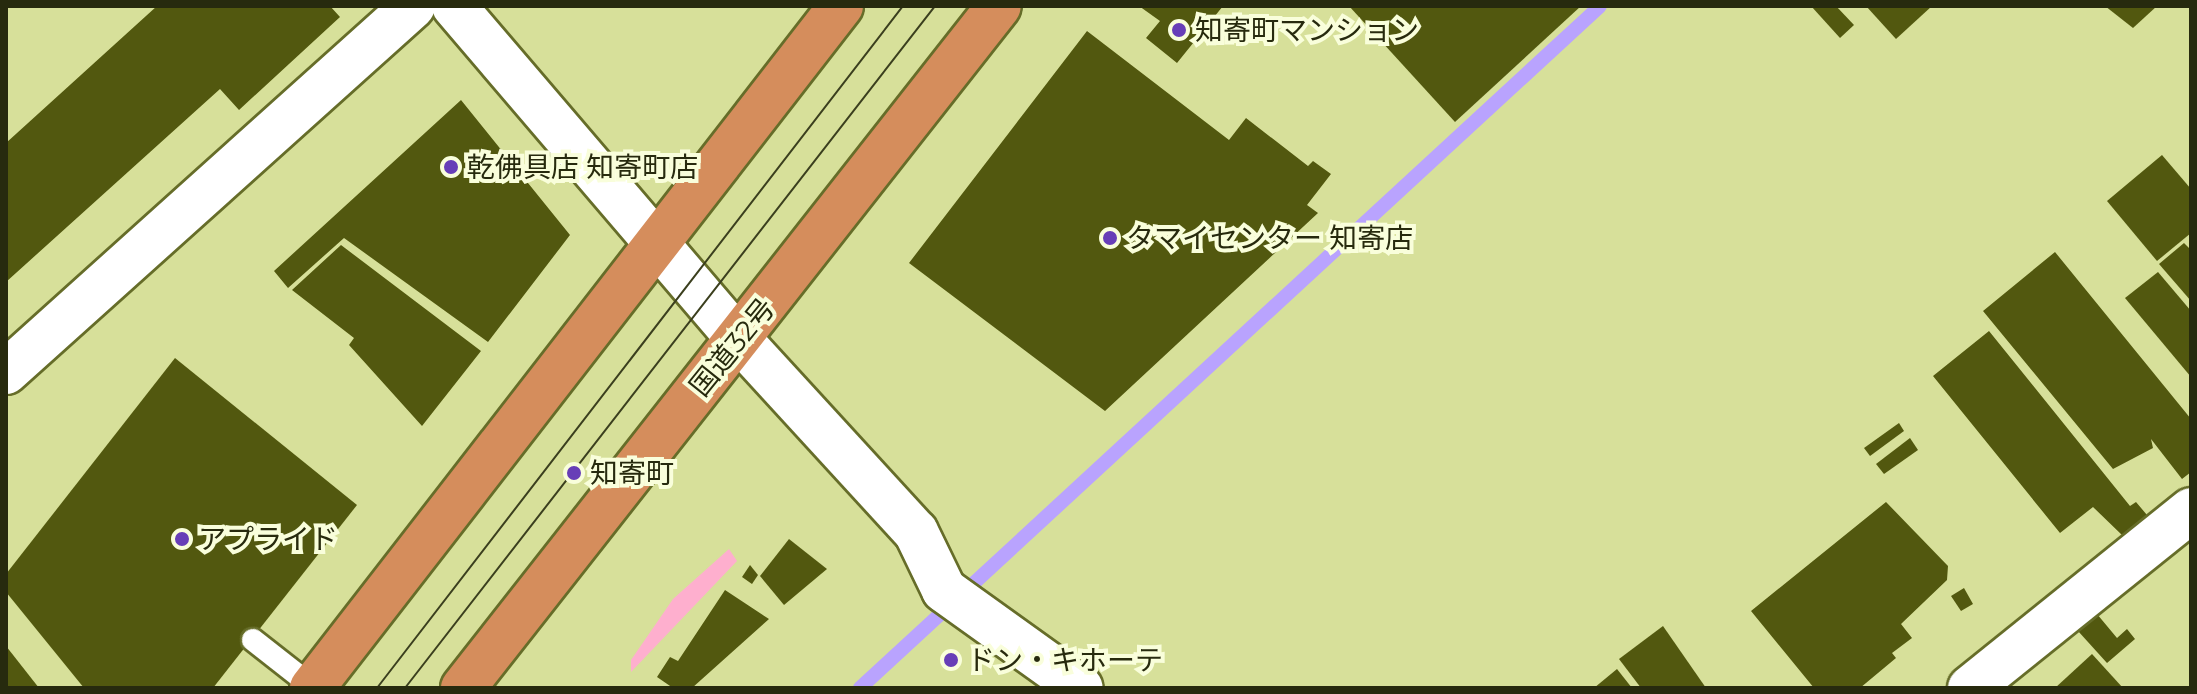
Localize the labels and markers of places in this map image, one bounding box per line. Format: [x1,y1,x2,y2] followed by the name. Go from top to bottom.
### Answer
[1195,13,1419,47] place label: 知寄町マンション
[1170,21,1188,39] marker: 知寄町マンション
[467,150,698,184] place label: 乾佛具店 知寄町店
[442,158,460,176] marker: 乾佛具店 知寄町店
[1126,221,1413,255] place label: タマイセンター 知寄店
[1101,229,1119,247] marker: タマイセンター 知寄店
[590,456,674,490] place label: 知寄町
[565,464,583,482] marker: 知寄町
[198,522,338,556] place label: アプライド
[173,530,191,548] marker: アプライド
[967,643,1163,677] place label: ドン・キホーテ
[942,651,960,669] marker: ドン・キホーテ

